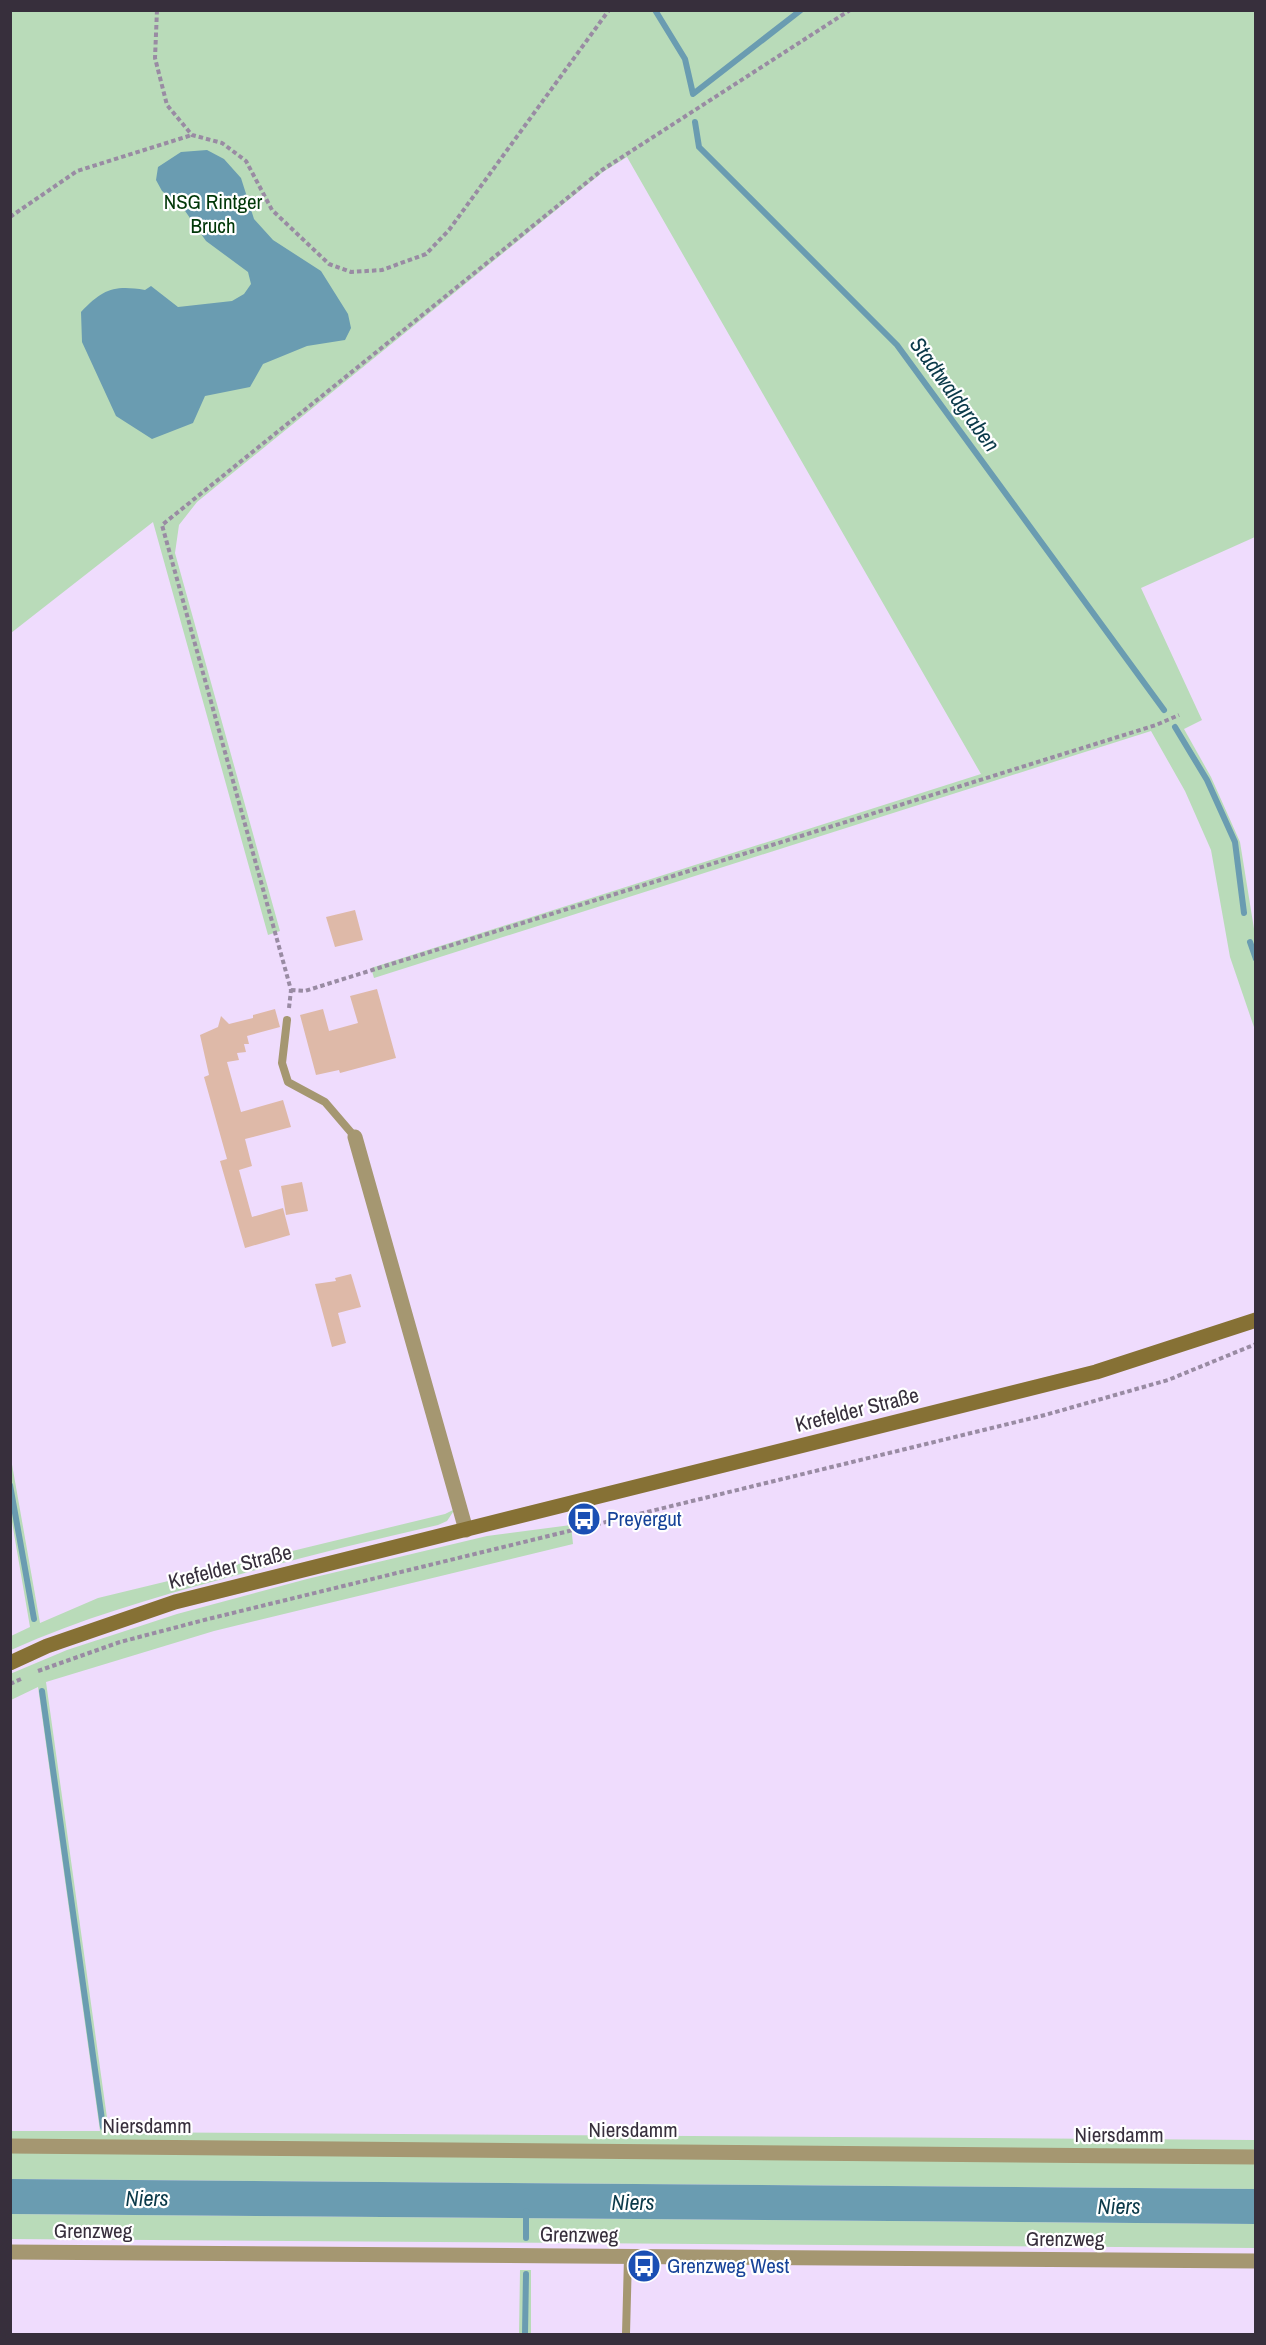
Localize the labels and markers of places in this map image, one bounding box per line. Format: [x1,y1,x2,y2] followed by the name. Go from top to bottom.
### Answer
[566,1501,602,1537] bus stop icon: Preyergut
[607,1504,682,1533] place label: Preyergut
[626,2248,662,2284] bus stop icon: Grenzweg West
[667,2251,789,2280] place label: Grenzweg West

